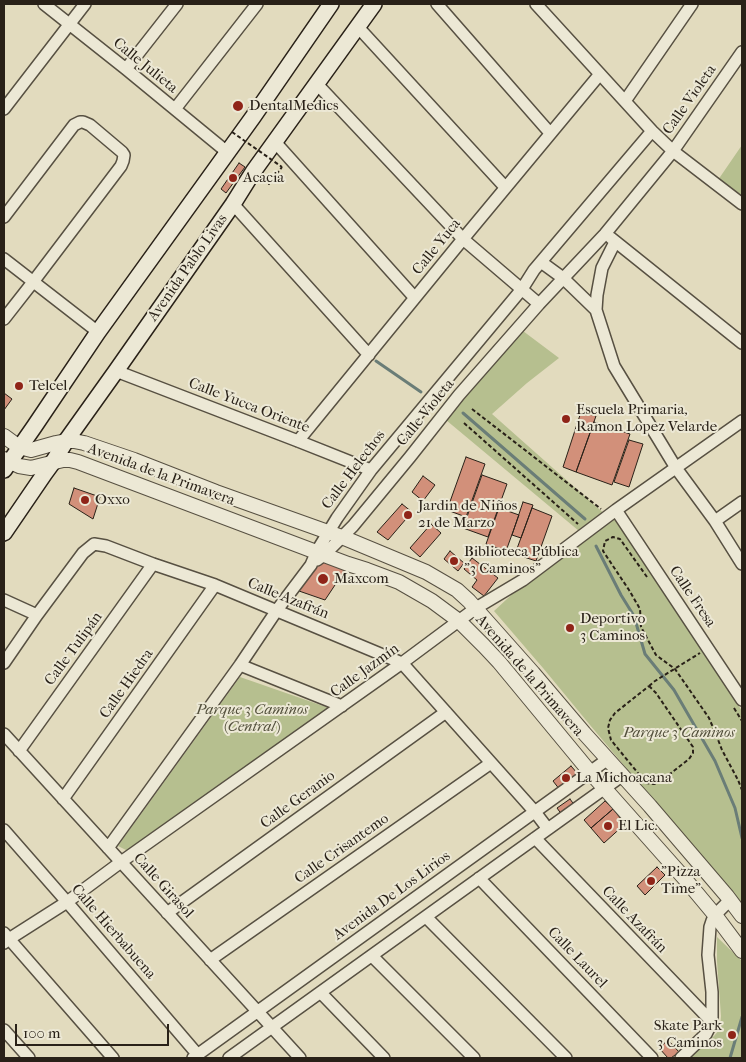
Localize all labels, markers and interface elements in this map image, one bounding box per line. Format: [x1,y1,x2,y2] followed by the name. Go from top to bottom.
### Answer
[109,34,181,98] street label: Calle Julieta
[659,62,721,138] street label: Calle Violeta
[249,97,339,115] place label: DentalMedics
[231,99,245,113] marker: DentalMedics
[243,169,284,187] place label: Acacia
[227,172,239,184] marker: Acacia
[144,211,232,325] street label: Avenida Pablo Livas
[409,215,465,279] street label: Calle Yuca
[186,375,312,437] street label: Calle Yucca Oriente
[393,376,459,450] street label: Calle Violeta
[29,377,67,395] place label: Telcel
[13,380,25,392] marker: Telcel
[576,401,717,436] place label: Escuela Primaria, Ramon Lopez Velarde
[560,413,572,425] marker: Escuela Primaria, Ramon Lopez Velarde
[318,427,390,513] street label: Calle Helechos
[85,440,237,510] street label: Avenida de la Primavera
[95,491,130,509] place label: Oxxo
[79,494,91,506] marker: Oxxo
[418,497,517,532] place label: Jardin de Niños 21 de Marzo
[402,509,414,521] marker: Jardin de Niños 21 de Marzo
[464,543,579,578] place label: Biblioteca Pública "3 Caminos"
[448,555,460,567] marker: Biblioteca Pública "3 Caminos"
[665,563,719,631] street label: Calle Fresa
[334,570,389,588] place label: Maxcom
[316,572,330,586] marker: Maxcom
[245,575,331,623] street label: Calle Azafrán
[41,609,107,689] street label: Calle Tulipán
[580,610,645,645] place label: Deportivo 3 Caminos
[471,611,587,741] street label: Avenida de la Primavera
[564,622,576,634] marker: Deportivo 3 Caminos
[327,640,403,702] street label: Calle Jazmín
[96,646,158,722] street label: Calle Hiedra
[196,701,308,736] park label: Parque 3 Caminos (Central)
[623,724,735,742] park label: Parque 3 Caminos
[257,767,339,833] street label: Calle Geranio
[576,769,672,787] place label: La Michoacana
[560,772,572,784] marker: La Michoacana
[292,810,392,888] street label: Calle Crisantemo
[618,817,657,835] place label: El Lic.
[602,820,614,832] marker: El Lic.
[330,848,454,944] street label: Avenida De Los Lirios
[129,850,197,922] street label: Calle Girasol
[661,863,701,898] place label: "Pizza Time"
[645,875,657,887] marker: "Pizza Time"
[67,881,159,983] street label: Calle Hierbabuena
[598,883,670,957] street label: Calle Azafrán
[543,924,611,992] street label: Calle Laurel
[18,1014,171,1046] scale bar
[654,1017,722,1052] place label: Skate Park 3 Caminos
[23,1024,61,1042] text: 100 m
[726,1029,738,1041] marker: Skate Park 3 Caminos

